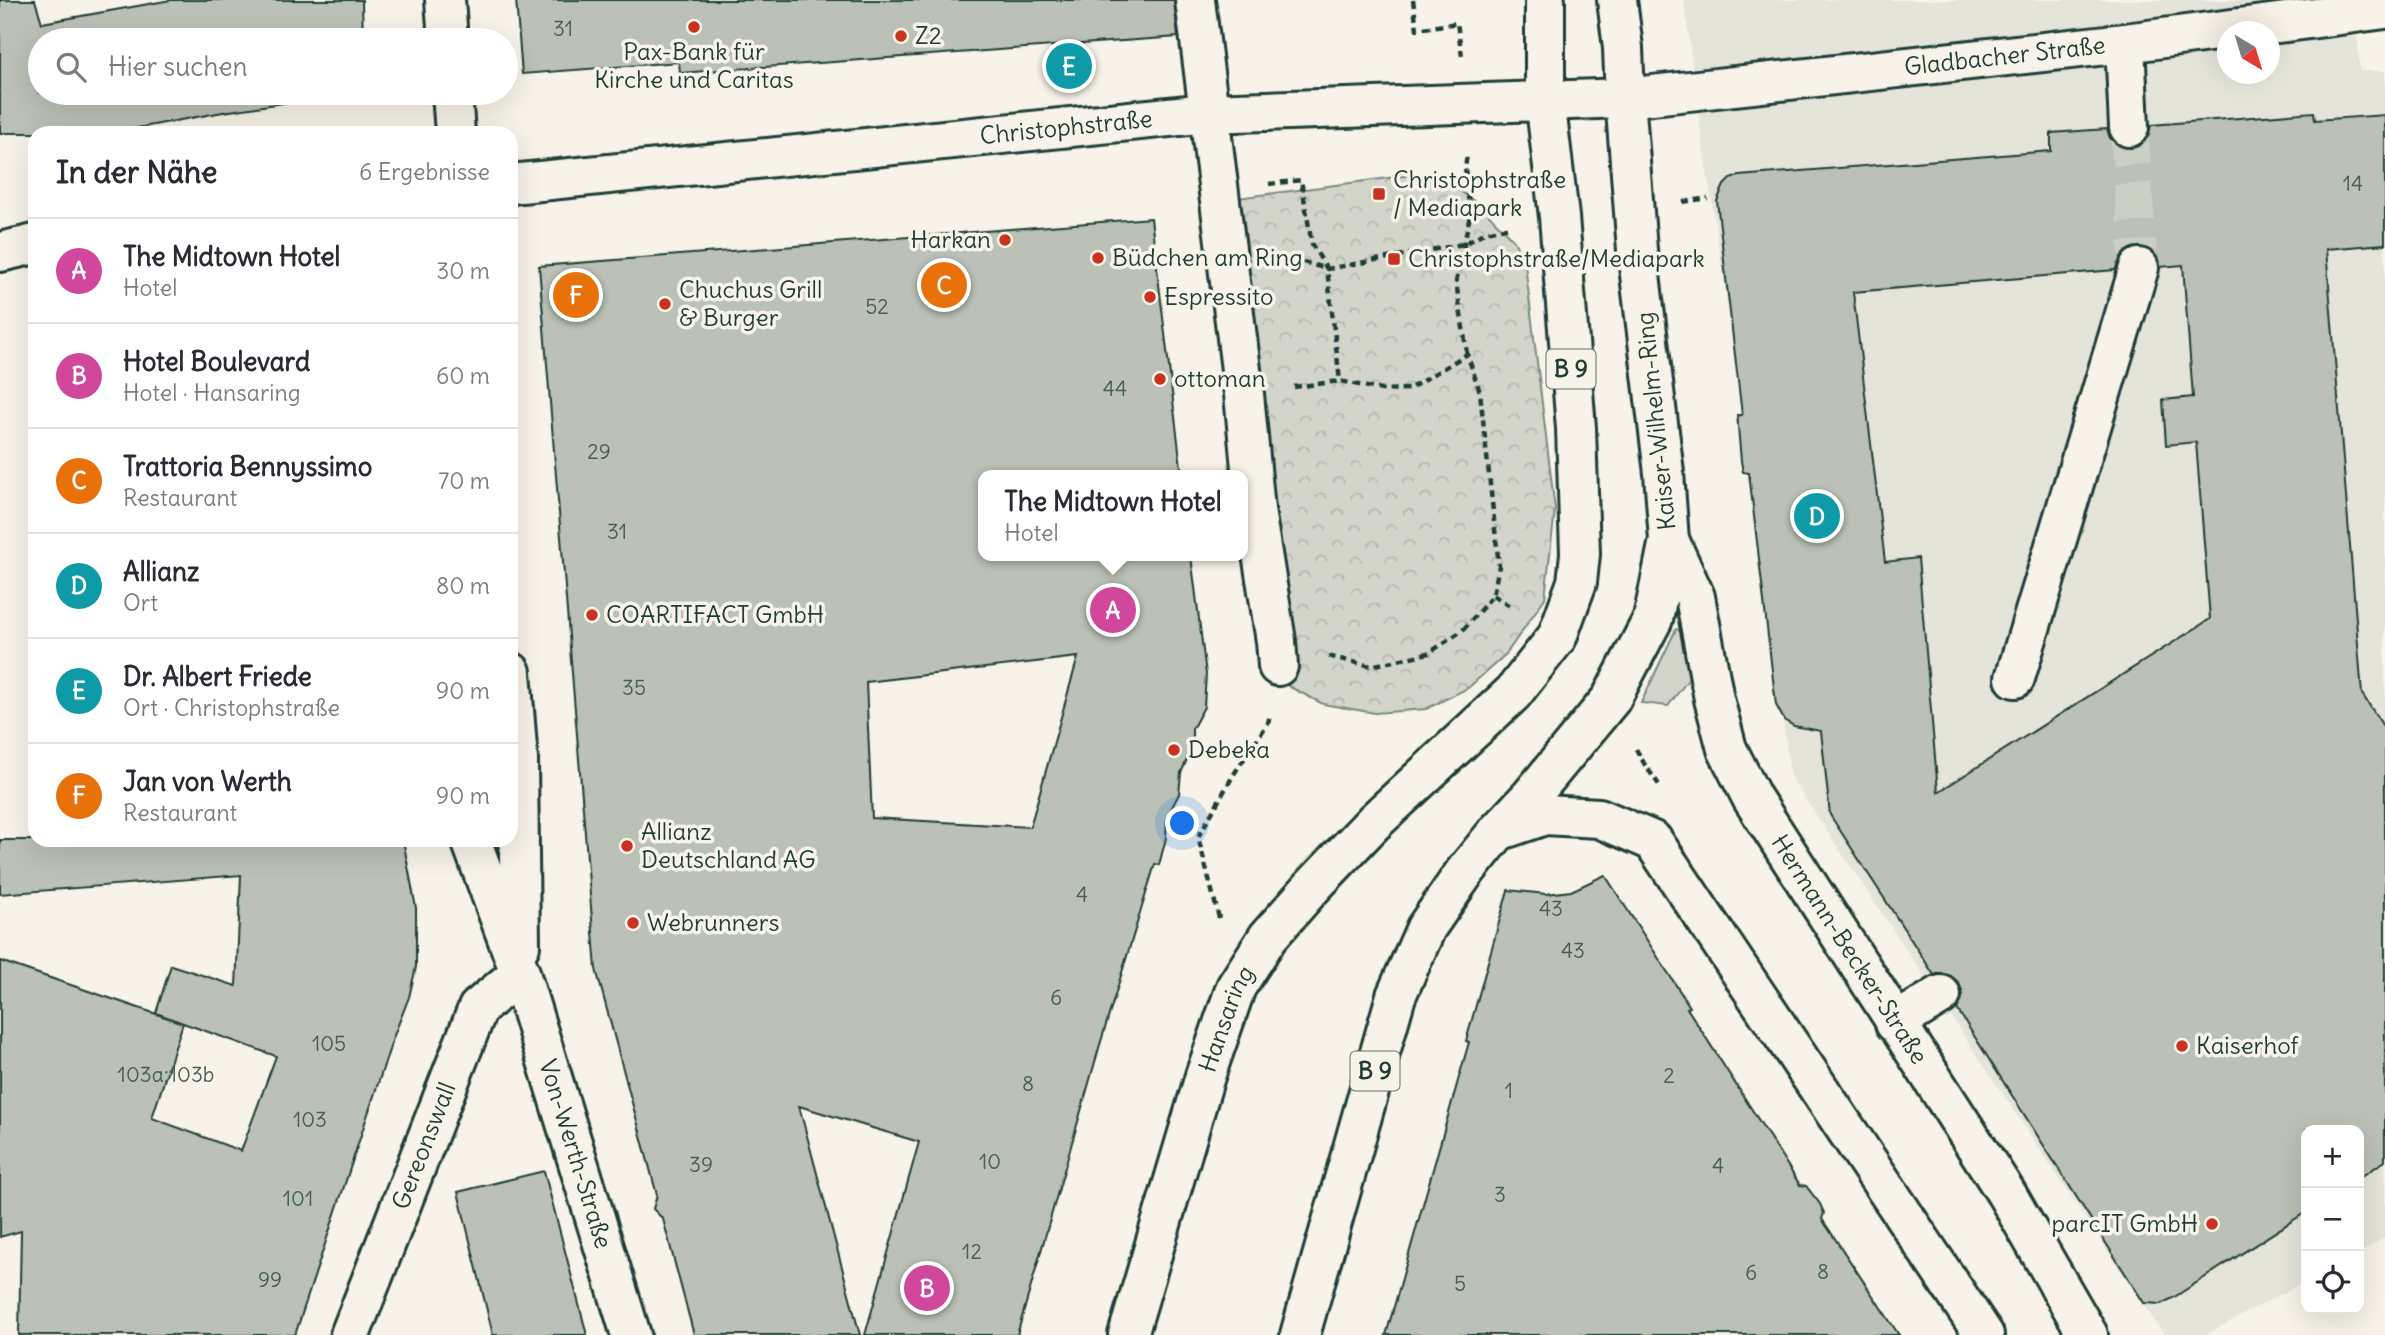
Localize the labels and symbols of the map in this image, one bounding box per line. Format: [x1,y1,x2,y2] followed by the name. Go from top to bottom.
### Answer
[553,15,573,42] house number: 31
[686,19,702,35] marker: Pax-Bank für Kirche und Caritas
[915,20,942,50] place label: Z2
[2217,21,2280,84] north arrow
[893,28,909,44] marker: Z2
[1903,29,2107,81] street label: Gladbacher Straße
[594,36,794,94] place label: Pax-Bank für Kirche und Caritas
[1046,40,1092,92] pin: E
[978,103,1154,150] street label: Christophstraße
[1393,164,1566,222] place label: Christophstraße / Mediapark
[2343,170,2363,197] house number: 14
[1371,186,1387,202] marker: Christophstraße / Mediapark
[911,224,991,254] place label: Harkan
[997,232,1013,248] marker: Harkan
[1112,242,1303,272] place label: Büdchen am Ring
[1408,243,1705,273] place label: Christophstraße/Mediapark
[1090,250,1106,266] marker: Büdchen am Ring
[1386,251,1402,267] marker: Christophstraße/Mediapark
[921,259,967,311] pin: C
[553,269,599,321] pin: F
[679,274,822,332] place label: Chuchus Grill & Burger
[1164,281,1274,311] place label: Espressito
[1142,289,1158,305] marker: Espressito
[865,293,889,320] house number: 52
[657,296,673,312] marker: Chuchus Grill & Burger
[1629,310,1681,532] street label: Kaiser-Wilhelm-Ring
[1546,350,1596,388] road number: B 9
[1174,363,1266,393] place label: ottoman
[1152,371,1168,387] marker: ottoman
[1103,375,1127,402] house number: 44
[587,438,611,465] house number: 29
[1794,490,1840,542] pin: D
[607,518,627,545] house number: 31
[1090,584,1136,636] pin: A
[606,599,824,629] place label: COARTIFACT GmbH
[584,607,600,623] marker: COARTIFACT GmbH
[622,674,646,701] house number: 35
[1188,734,1270,764] place label: Debeka
[1166,742,1182,758] marker: Debeka
[1165,806,1199,840] your location
[641,816,816,874] place label: Allianz Deutschland AG
[1765,829,1935,1069] street label: Hermann-Becker-Straße
[619,838,635,854] marker: Allianz Deutschland AG
[1076,881,1088,908] house number: 4
[1539,895,1563,922] house number: 43
[647,907,779,937] place label: Webrunners
[625,915,641,931] marker: Webrunners
[1561,937,1585,964] house number: 43
[1191,959,1260,1076] street label: Hansaring
[1050,984,1062,1011] house number: 6
[312,1030,346,1057] house number: 105
[2196,1030,2300,1060] place label: Kaiserhof
[2174,1038,2190,1054] marker: Kaiserhof
[1350,1052,1400,1090] road number: B 9
[533,1055,620,1252] street label: Von-Werth-Straße
[118,1061,214,1088] house number: 103a;103b
[1663,1062,1675,1089] house number: 2
[1022,1070,1034,1097] house number: 8
[1505,1077,1513,1104] house number: 1
[385,1078,461,1213] street label: Gereonswall
[293,1106,327,1133] house number: 103
[979,1148,1001,1175] house number: 10
[689,1151,713,1178] house number: 39
[1712,1152,1724,1179] house number: 4
[1494,1181,1506,1208] house number: 3
[283,1185,313,1212] house number: 101
[2052,1208,2198,1238] place label: parcIT GmbH
[2204,1216,2220,1232] marker: parcIT GmbH
[962,1238,982,1265] house number: 12
[1817,1258,1829,1285] house number: 8
[1745,1259,1757,1286] house number: 6
[904,1262,950,1314] pin: B
[258,1266,282,1293] house number: 99
[1454,1270,1466,1297] house number: 5

